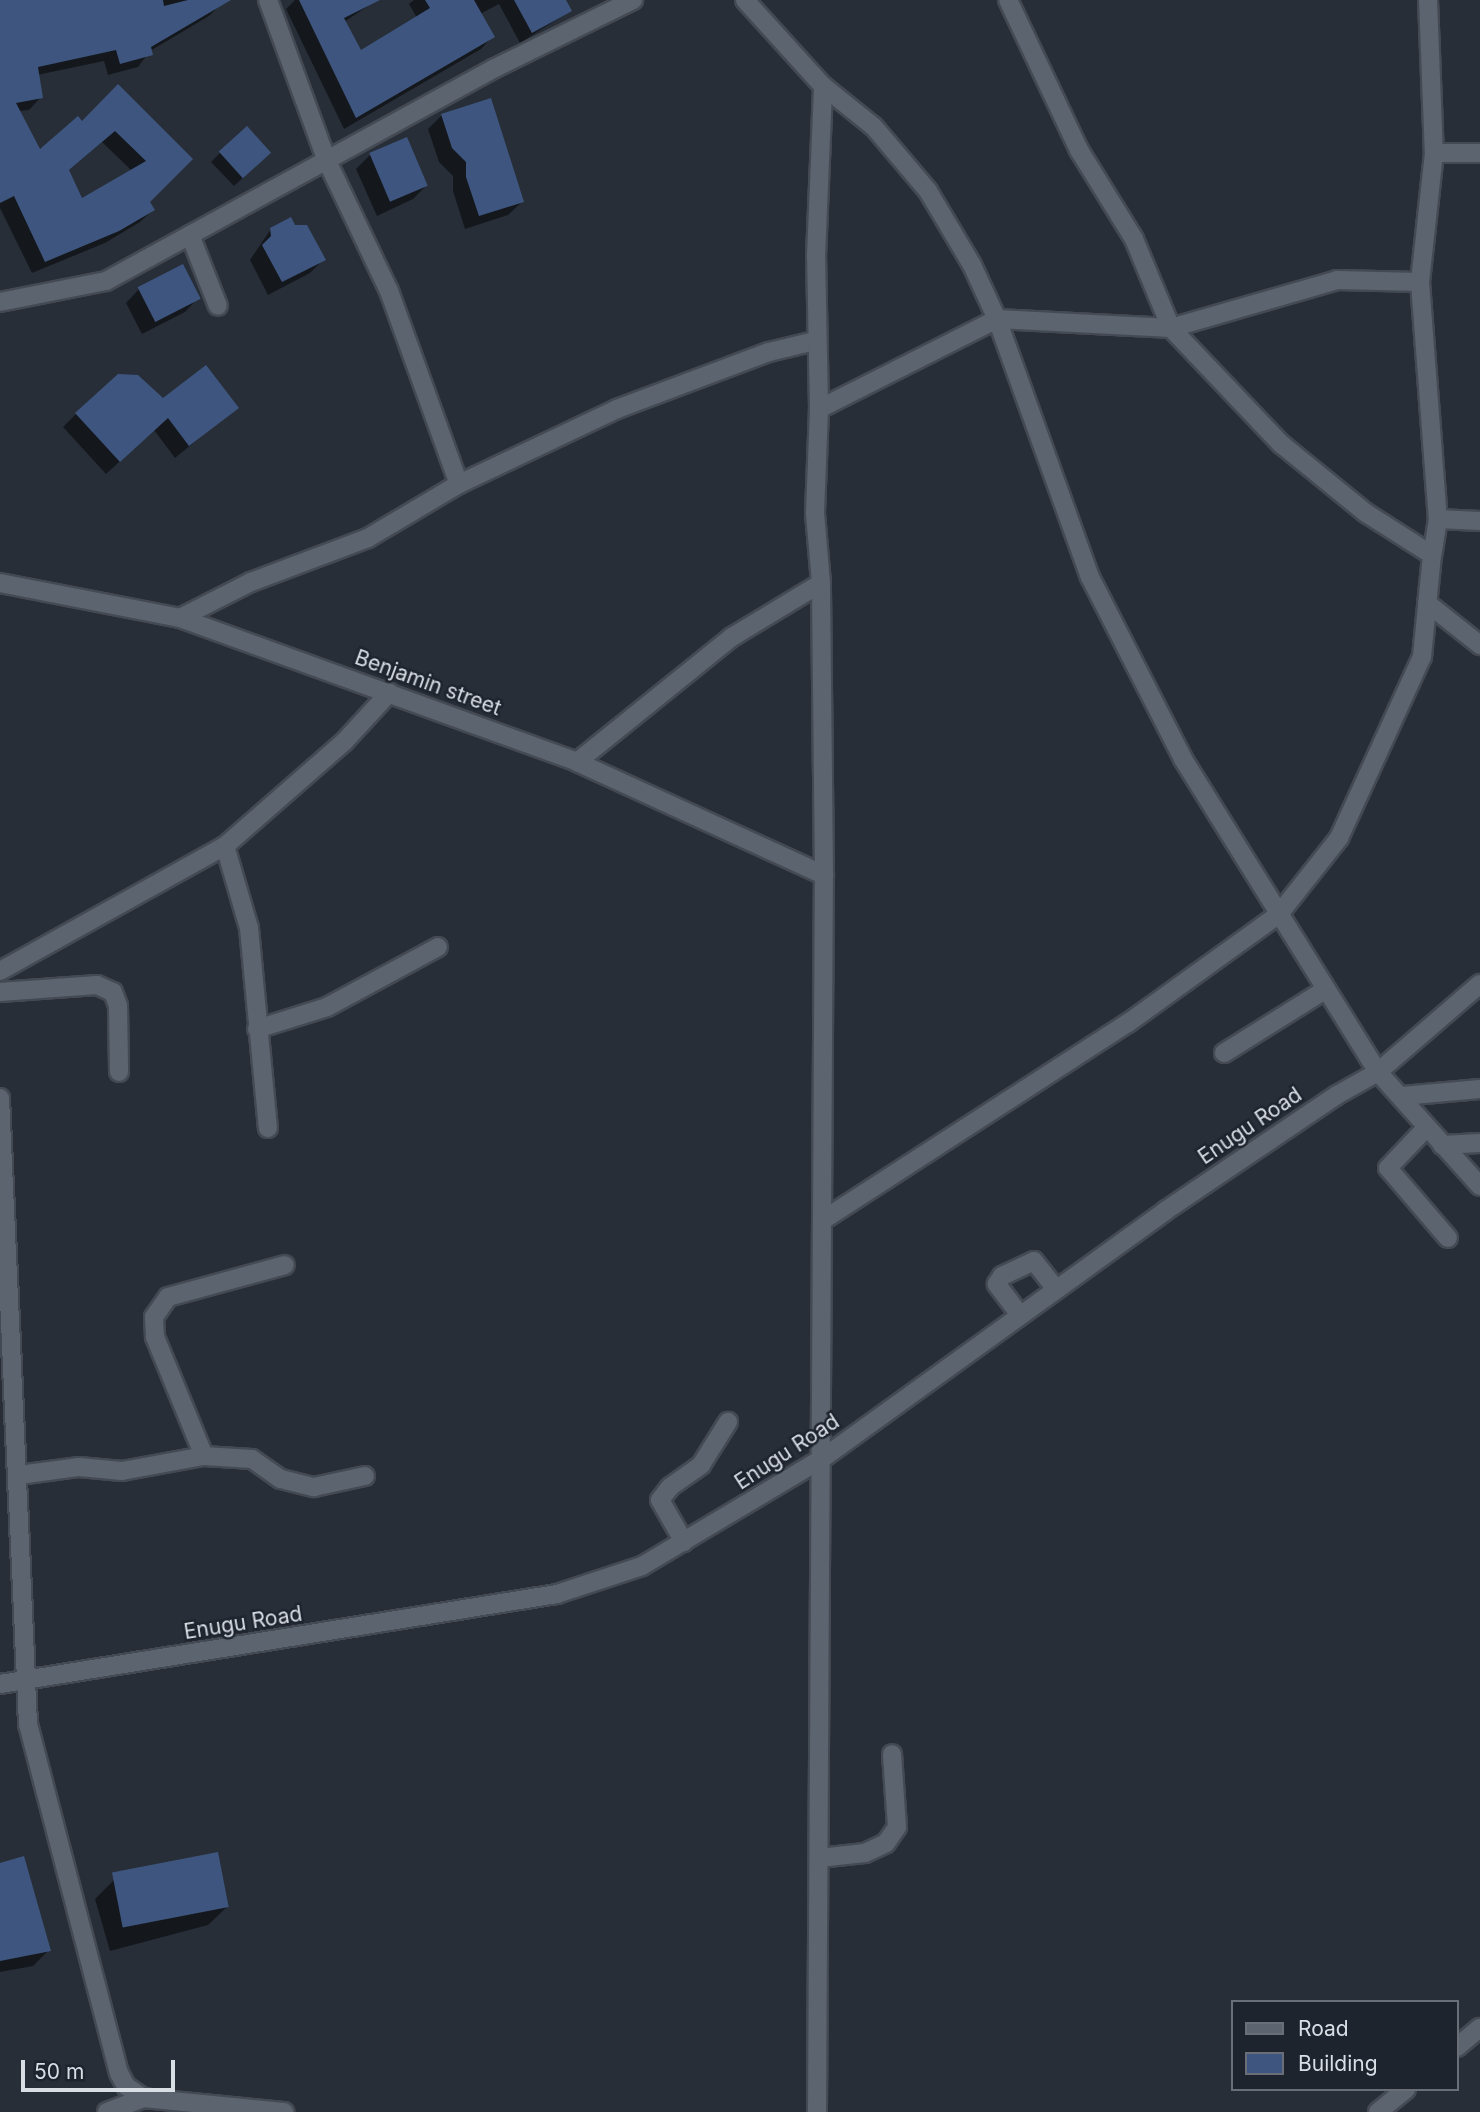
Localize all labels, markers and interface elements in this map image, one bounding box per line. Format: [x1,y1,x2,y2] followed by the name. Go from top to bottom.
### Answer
[351,645,505,721] street label: Benjamin street
[1194,1082,1306,1170] street label: Enugu Road
[730,1409,844,1495] street label: Enugu Road
[182,1601,304,1645] street label: Enugu Road
[1232,2000,1459,2091] legend
[1298,2016,1349,2041] text: Road
[24,2046,178,2090] scale bar
[1298,2051,1378,2076] text: Building
[34,2059,84,2084] text: 50 m

